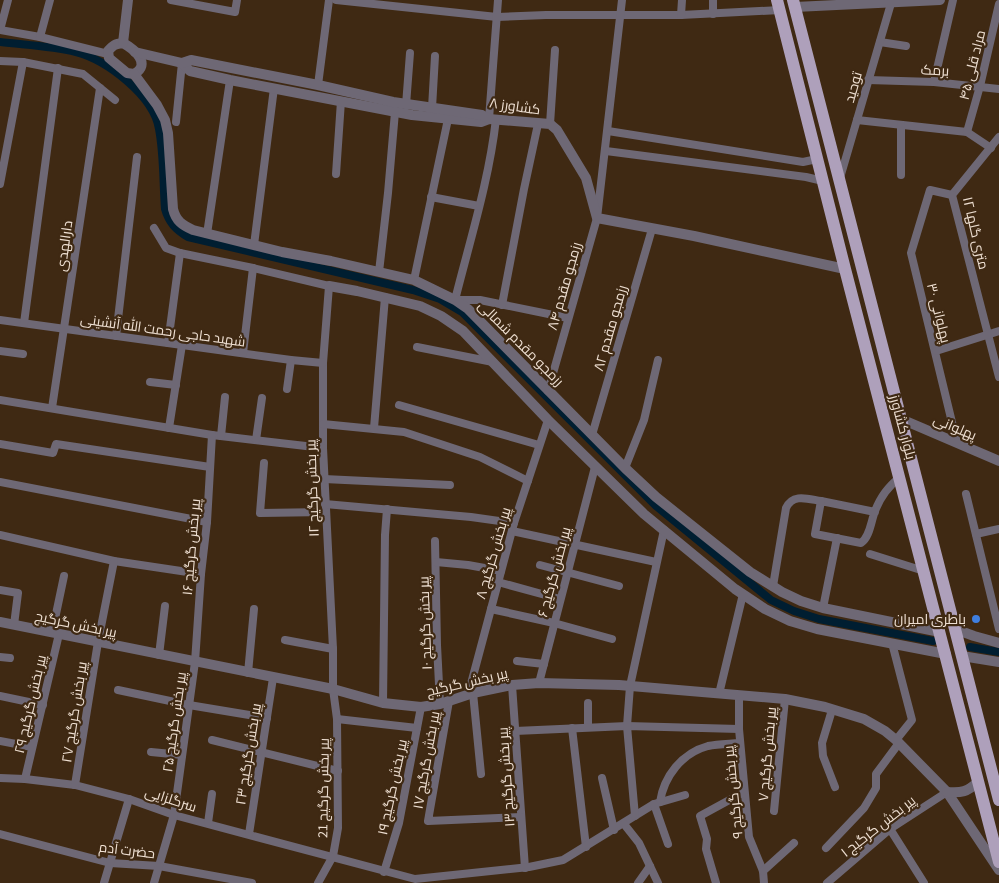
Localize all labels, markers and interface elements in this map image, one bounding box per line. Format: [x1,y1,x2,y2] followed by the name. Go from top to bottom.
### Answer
[955,28,991,102] street label: مراد قلی ۴۵
[920,60,950,82] street label: برمک
[840,69,868,105] street label: توحید
[488,94,542,120] street label: کشاورز ۸
[957,195,993,272] street label: ۱۲ متری گلها
[52,219,78,273] street label: دارالهدی
[543,240,587,333] street label: رزمجو مقدم ۸۴
[921,281,955,346] street label: پهلوانی ۳۰
[589,283,633,374] street label: رزمجو مقدم ۸۲
[473,296,568,391] street label: رزمجو مقدم شمالی
[79,309,247,352] street label: شهید حاجی رحمت الله آنشینی
[884,392,920,462] street label: بلوار کشاورز
[930,410,980,446] street label: پهلوانی
[301,438,325,537] street label: پیر بخش گرگیج ۱۲
[178,498,206,596] street label: پیر بخش گرگیج ۱۶
[471,505,517,602] street label: پیر بخش گرگیج ۸
[533,525,577,620] street label: پیر بخش گرگیج ۶
[414,575,438,670] street label: پیر بخش گرگیج ۱۰
[33,607,119,643] street label: پیر بخش گرگیج
[894,610,966,630] place label: باطری امیران
[970,613,982,625] marker: باطری امیران
[10,653,52,756] street label: پیر بخش گرگیج ۲۹
[57,660,93,764] street label: پیر بخش گرگیج ۲۷
[424,664,510,702] street label: پیر بخش گرگیج
[158,670,192,774] street label: پیر بخش گرگیج ۲۵
[231,702,267,807] street label: پیر بخش گرگیج ۲۳
[754,706,782,802] street label: پیر بخش گرگیج ۷
[409,709,445,811] street label: پیر بخش گرگیج ۱۷
[494,726,520,827] street label: پیر بخش گرگیج ۱۳
[373,737,413,837] street label: پیر بخش گرگیج ۱۹
[313,738,335,838] street label: پیر بخش گرگیج 21
[719,744,749,839] street label: پیر بخش گرگیج ۹
[142,782,199,818] street label: سرگلزایی
[837,791,921,863] street label: پیر بخش گرگیج ۱
[98,838,156,864] street label: حضرت آدم

